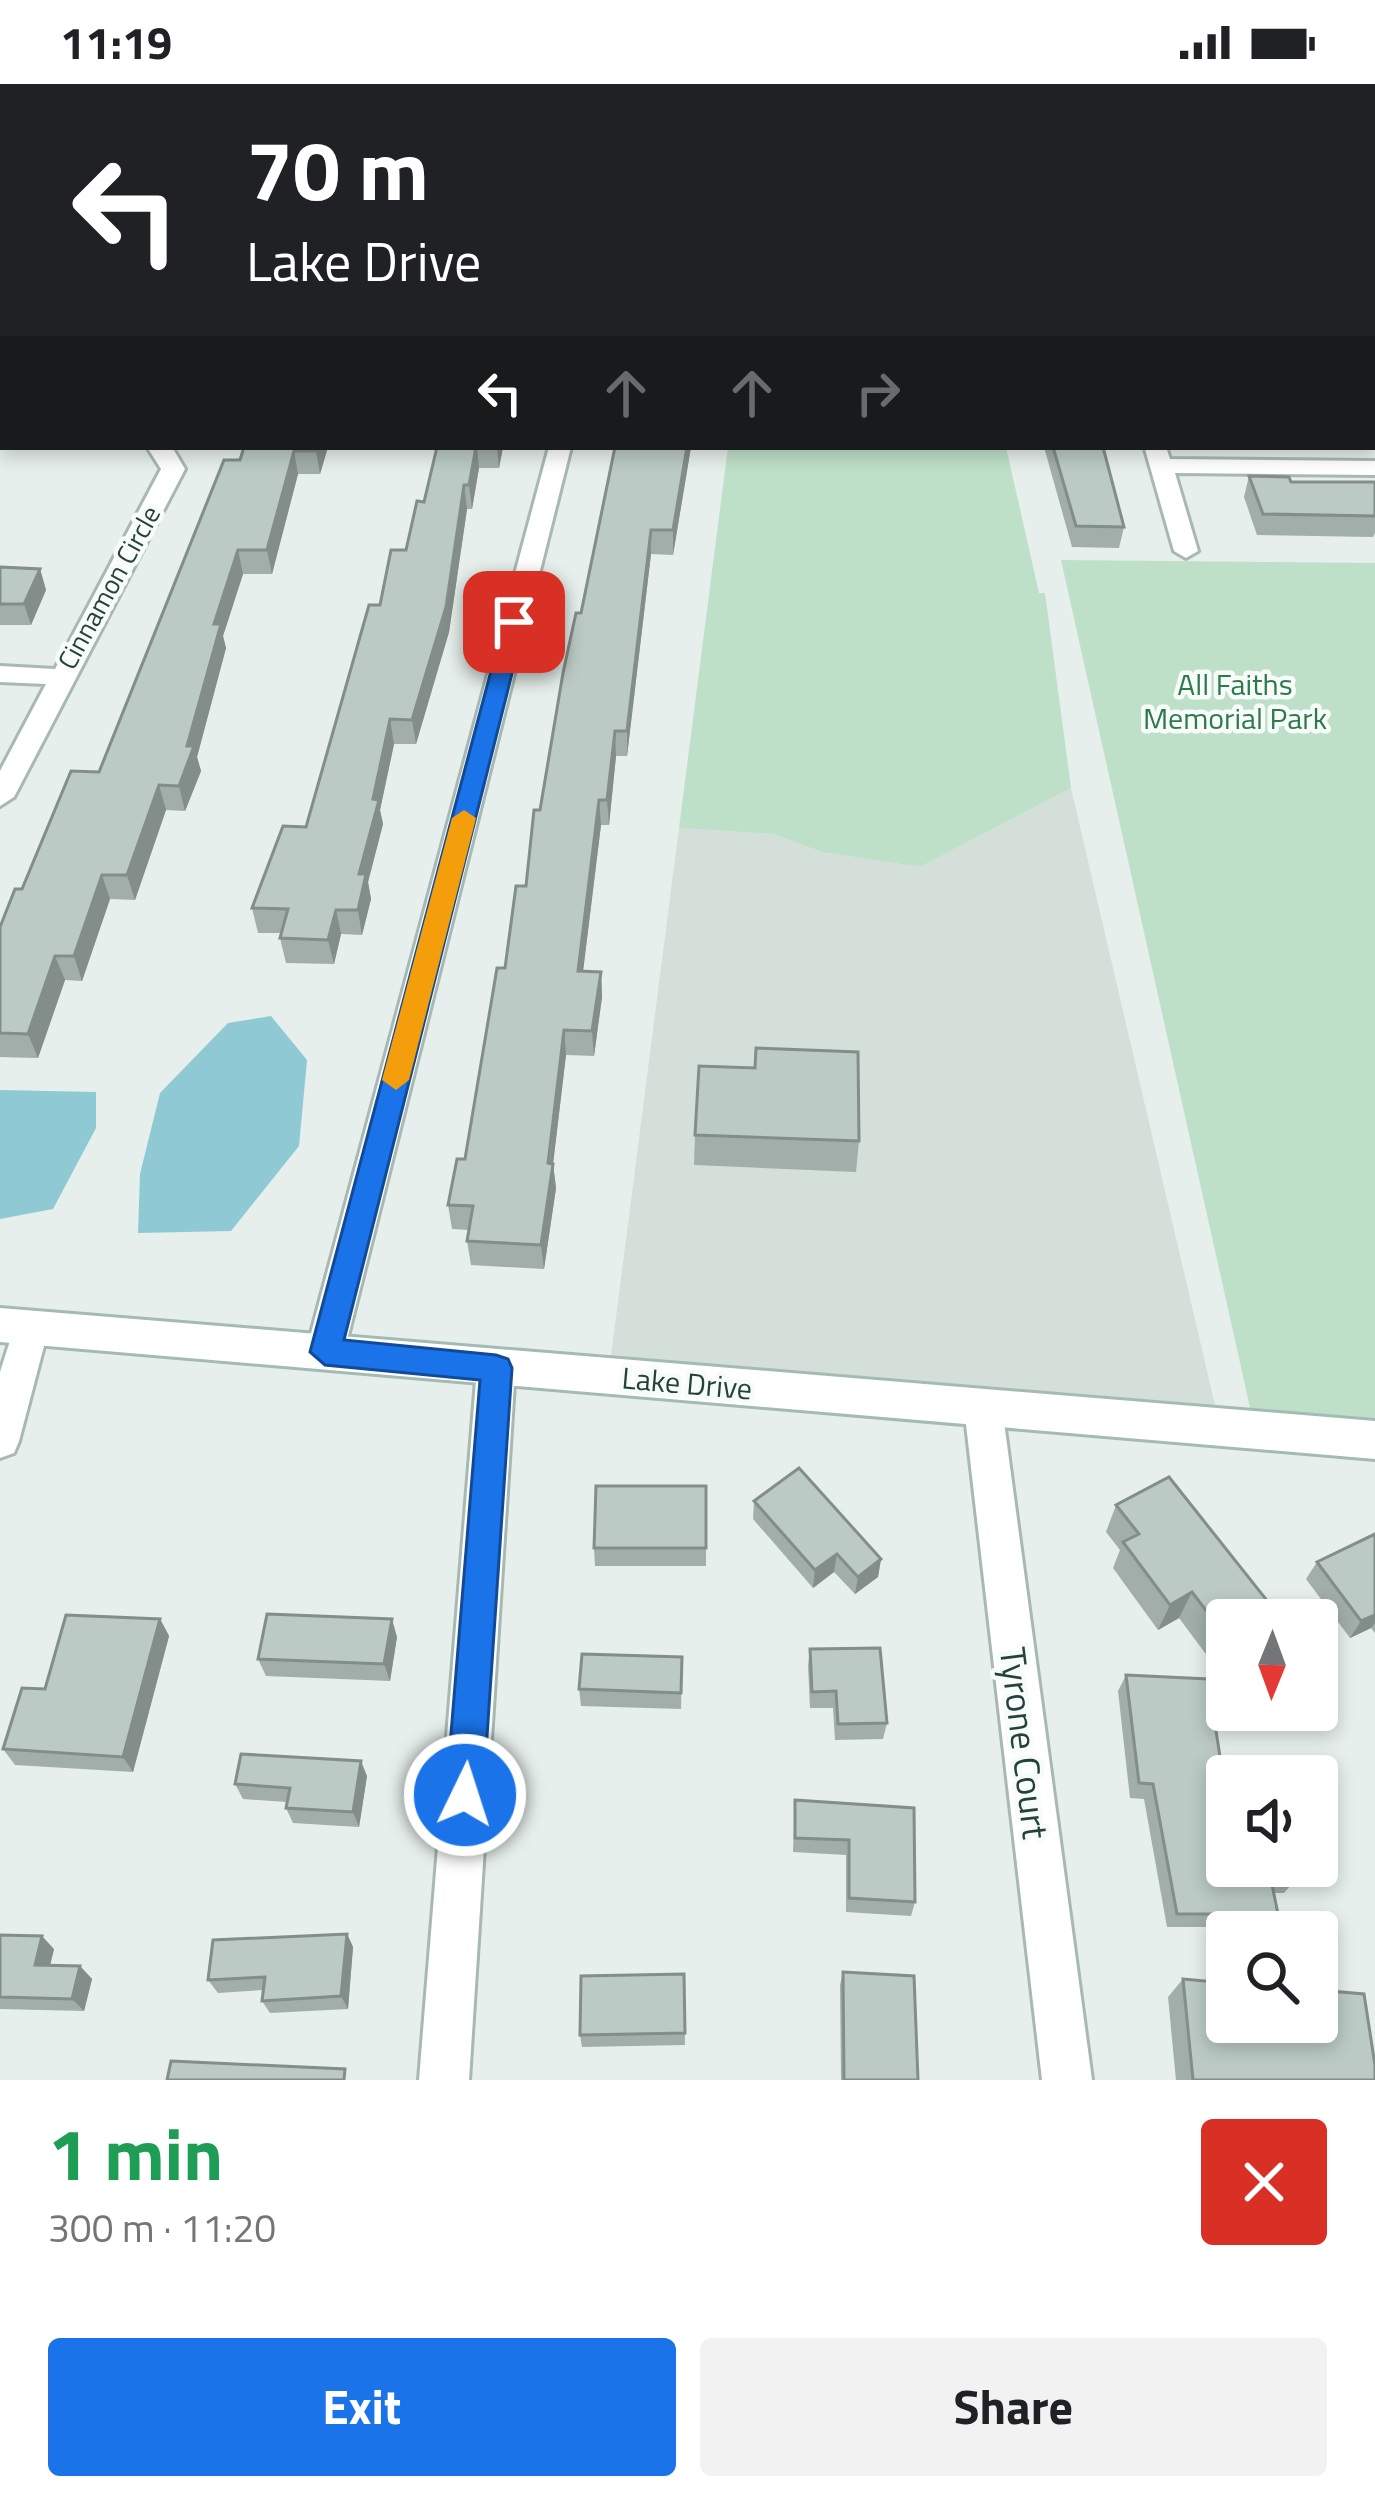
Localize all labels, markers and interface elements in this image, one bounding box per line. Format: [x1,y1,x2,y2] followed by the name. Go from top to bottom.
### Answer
[60,8,172,76] text: 11:19
[246,105,429,233] text: 70 m
[48,132,204,288] icon: left
[246,220,481,302] text: Lake Drive
[467,360,533,426] icon: left
[593,360,659,426] icon: ahead
[719,360,785,426] icon: ahead
[845,360,911,426] icon: right
[46,498,170,676] street label: Cinnamon Circle
[463,571,565,673] pin
[481,589,547,655] icon: arrive
[1143,661,1327,741] park label: All Faiths Memorial Park
[620,1354,754,1412] street label: Lake Drive
[1206,1599,1338,1731] north arrow
[1206,1599,1338,2043] map controls
[986,1644,1064,1842] street label: Tyrone Court
[402,1732,528,1858] position arrow
[1206,1755,1338,1887] button: sound
[1206,1911,1338,2043] button: search
[48,2098,223,2208] text: 1 min
[1201,2119,1327,2245] button: close
[48,2198,276,2257] text: 300 m · 11:20
[48,2338,676,2476] button: Exit
[700,2338,1327,2476] button: Share

